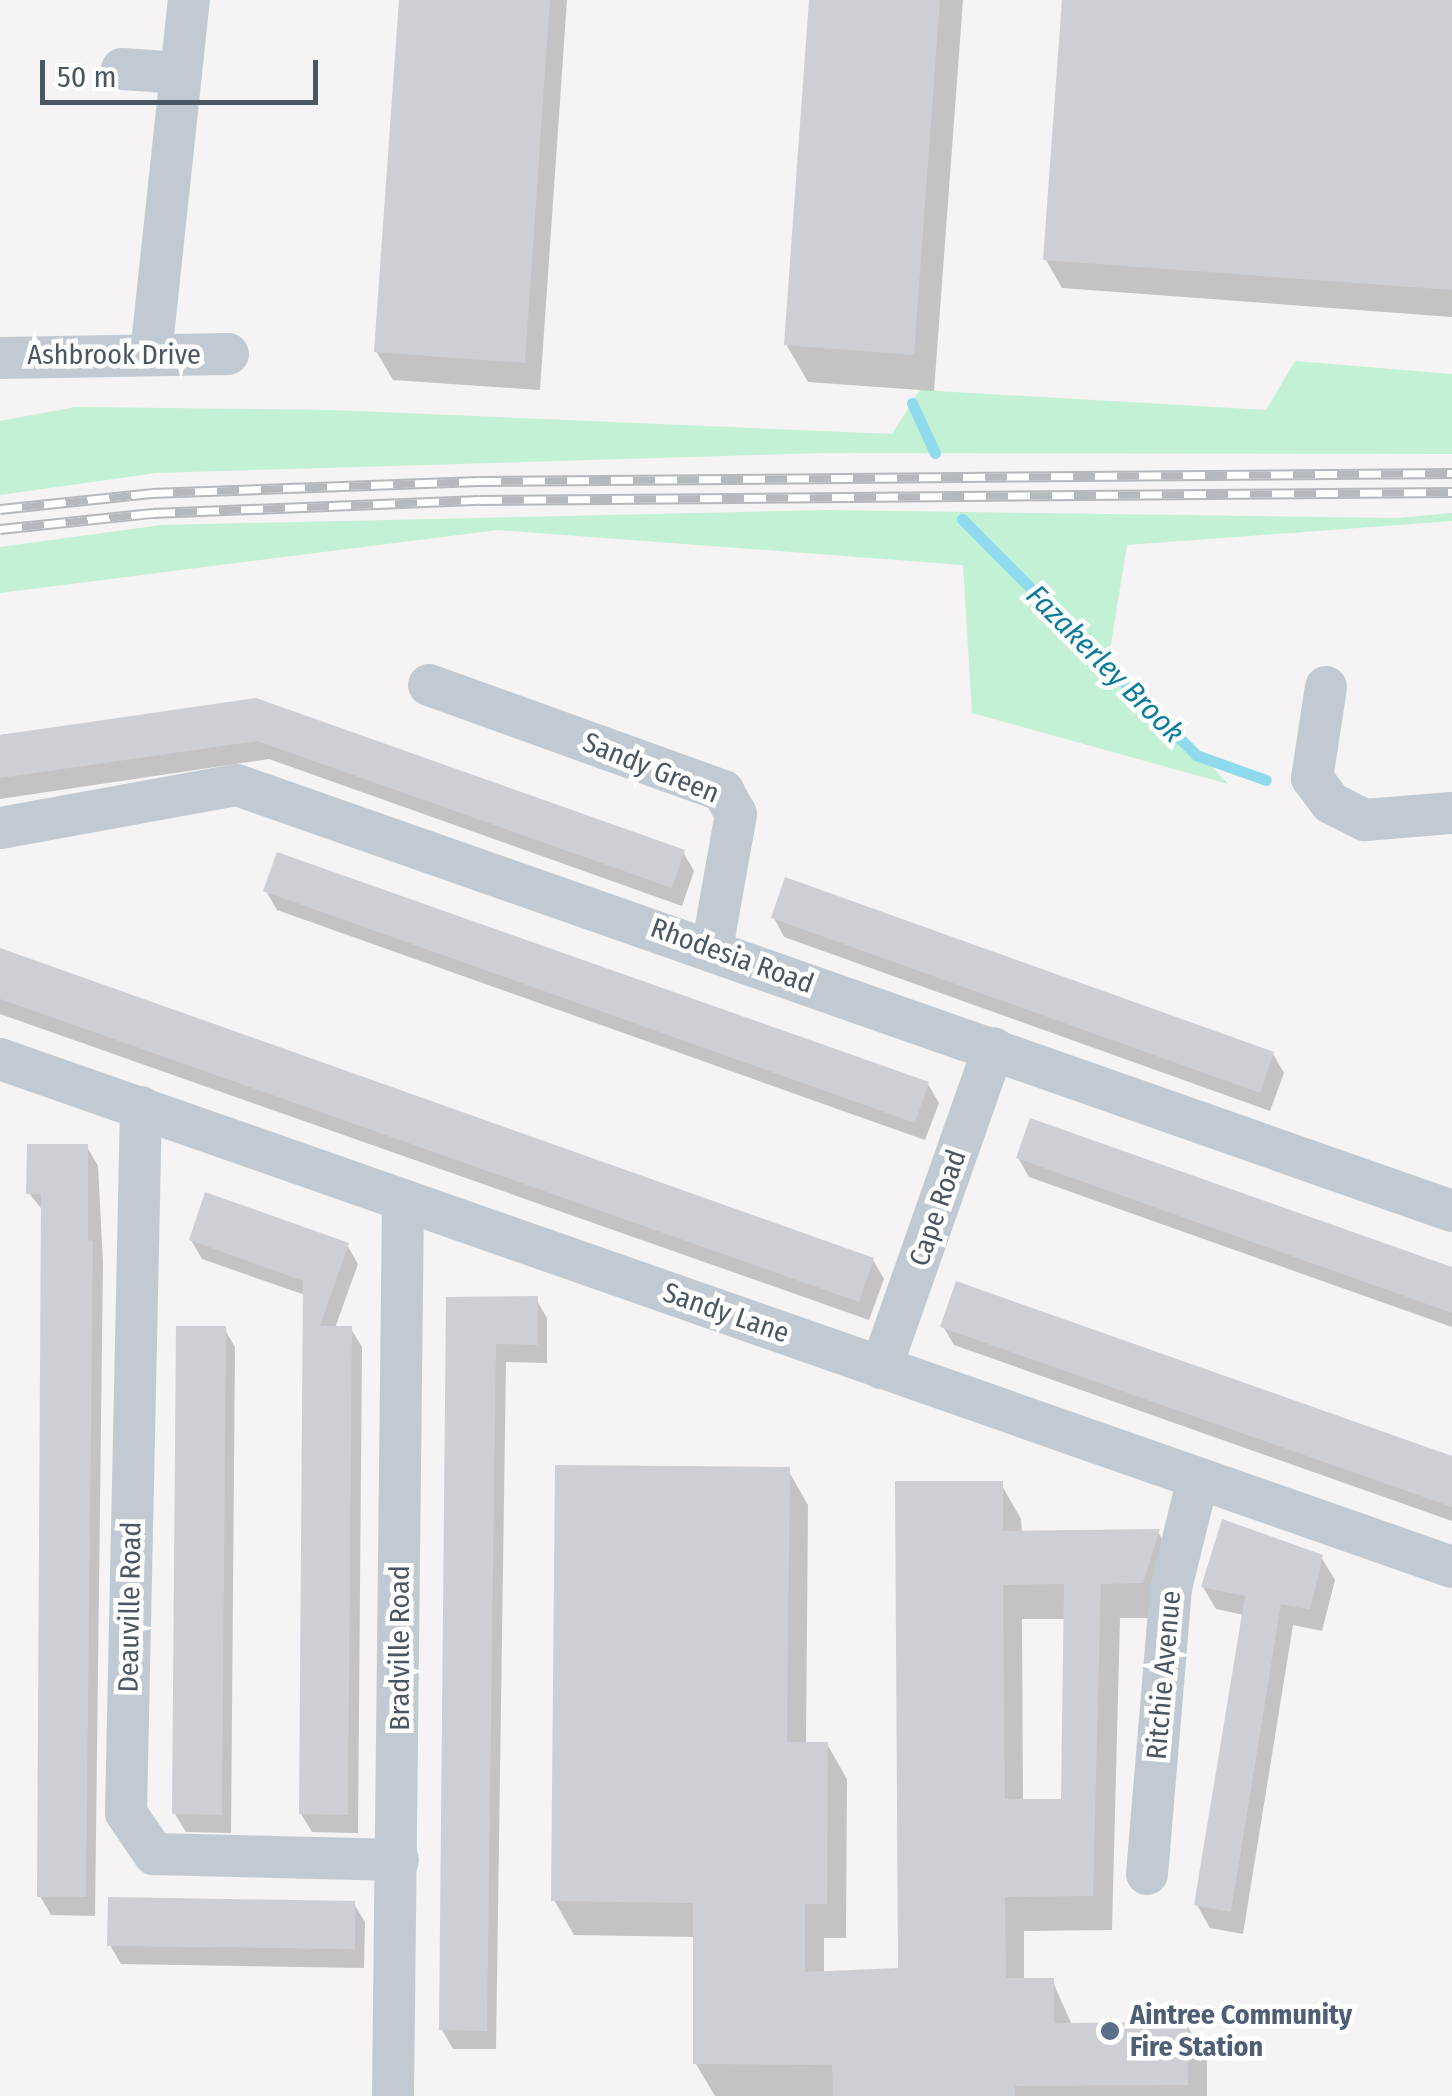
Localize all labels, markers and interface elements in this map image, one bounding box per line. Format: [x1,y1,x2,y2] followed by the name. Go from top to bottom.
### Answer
[45,40,322,102] scale bar
[57,59,117,95] text: 50 m
[27,338,201,372] street label: Ashbrook Drive
[1019,578,1191,750] water label: Fazakerley Brook
[578,725,724,811] street label: Sandy Green
[646,911,818,1001] street label: Rhodesia Road
[902,1145,974,1271] street label: Cape Road
[659,1276,793,1350] street label: Sandy Lane
[112,1521,148,1693] street label: Deauville Road
[383,1565,417,1731] street label: Bradville Road
[1140,1589,1188,1761] street label: Ritchie Avenue
[1130,1998,1352,2064] place label: Aintree Community Fire Station
[1099,2020,1121,2042] marker: Aintree Community Fire Station

